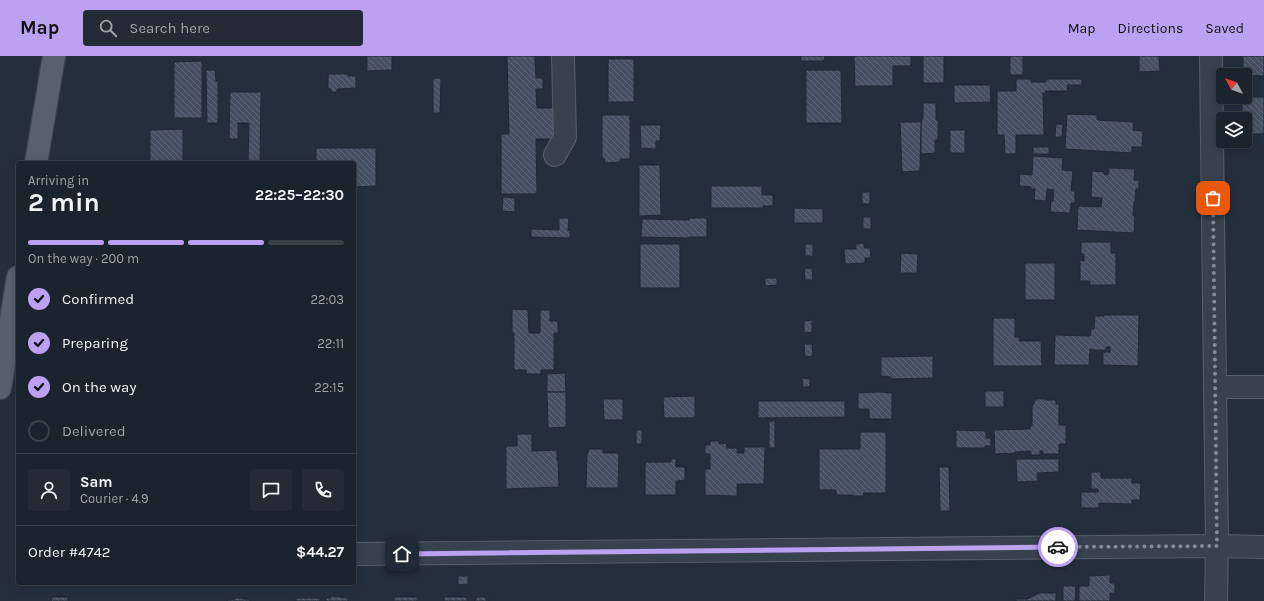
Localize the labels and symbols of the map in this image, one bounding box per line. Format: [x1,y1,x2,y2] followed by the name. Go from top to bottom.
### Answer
[1216,68,1252,104] north arrow
[1196,181,1230,215] pin
[1038,527,1078,567] courier
[385,537,419,571] pin

